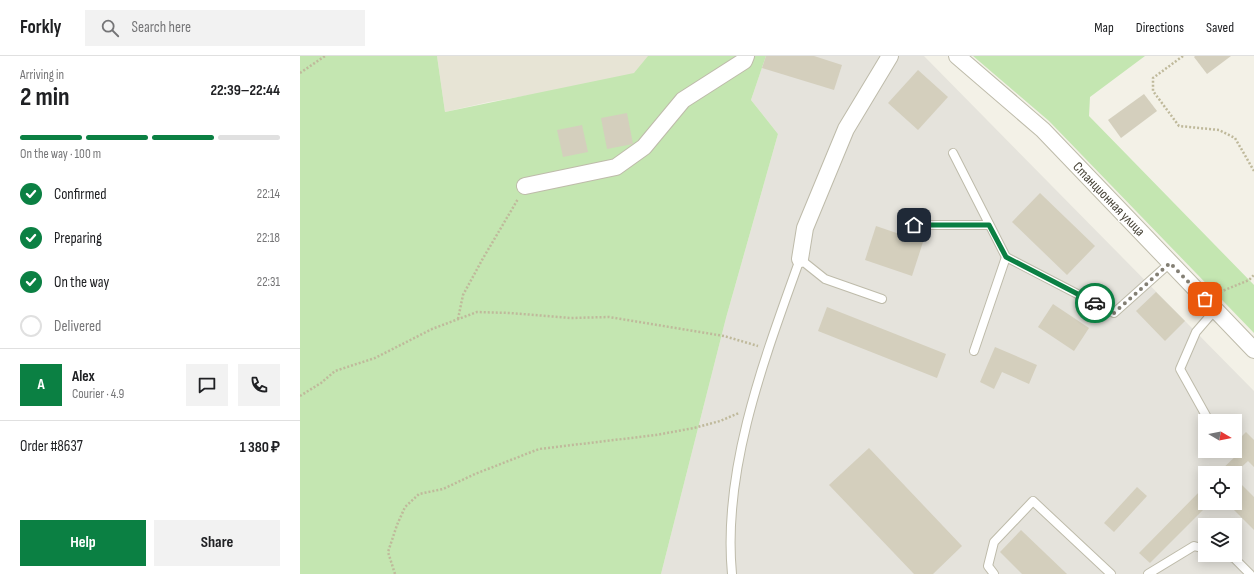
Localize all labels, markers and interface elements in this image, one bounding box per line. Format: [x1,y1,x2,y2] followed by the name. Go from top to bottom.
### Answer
[85,10,365,46] search box
[20,16,61,39] text: Forkly
[99,17,121,39] icon: search
[131,18,191,37] text: Search here
[1094,19,1114,36] text: Map
[1136,19,1184,36] text: Directions
[1206,19,1234,36] text: Saved
[20,67,64,83] text: Arriving in
[210,81,280,100] text: 22:39–22:44
[20,82,70,113] text: 2 min
[20,146,101,162] text: On the way · 100 m
[1069,158,1149,240] street label: Станционная улица
[20,183,42,205] icon: check
[54,185,107,204] text: Confirmed
[257,186,280,202] text: 22:14
[897,208,931,242] pin
[903,214,925,236] icon: home
[20,227,42,249] icon: check
[54,229,102,248] text: Preparing
[257,230,280,246] text: 22:18
[20,271,42,293] icon: check
[54,273,109,292] text: On the way
[257,274,280,290] text: 22:31
[1188,282,1222,316] pin
[1075,283,1115,323] courier
[1194,288,1216,310] icon: bag
[1084,292,1106,314] icon: car
[54,317,101,336] text: Delivered
[186,364,228,406] button: chat
[238,364,280,406] button: phone
[72,367,95,386] text: Alex
[37,375,45,394] text: A
[72,386,124,402] text: Courier · 4.9
[1198,414,1242,458] north arrow
[1198,414,1242,562] map controls
[20,437,83,456] text: Order #8637
[240,438,280,457] text: 1 380 ₽
[1198,466,1242,510] button: locate
[1198,518,1242,562] button: layers
[20,520,146,566] button: Help
[154,520,280,566] button: Share

